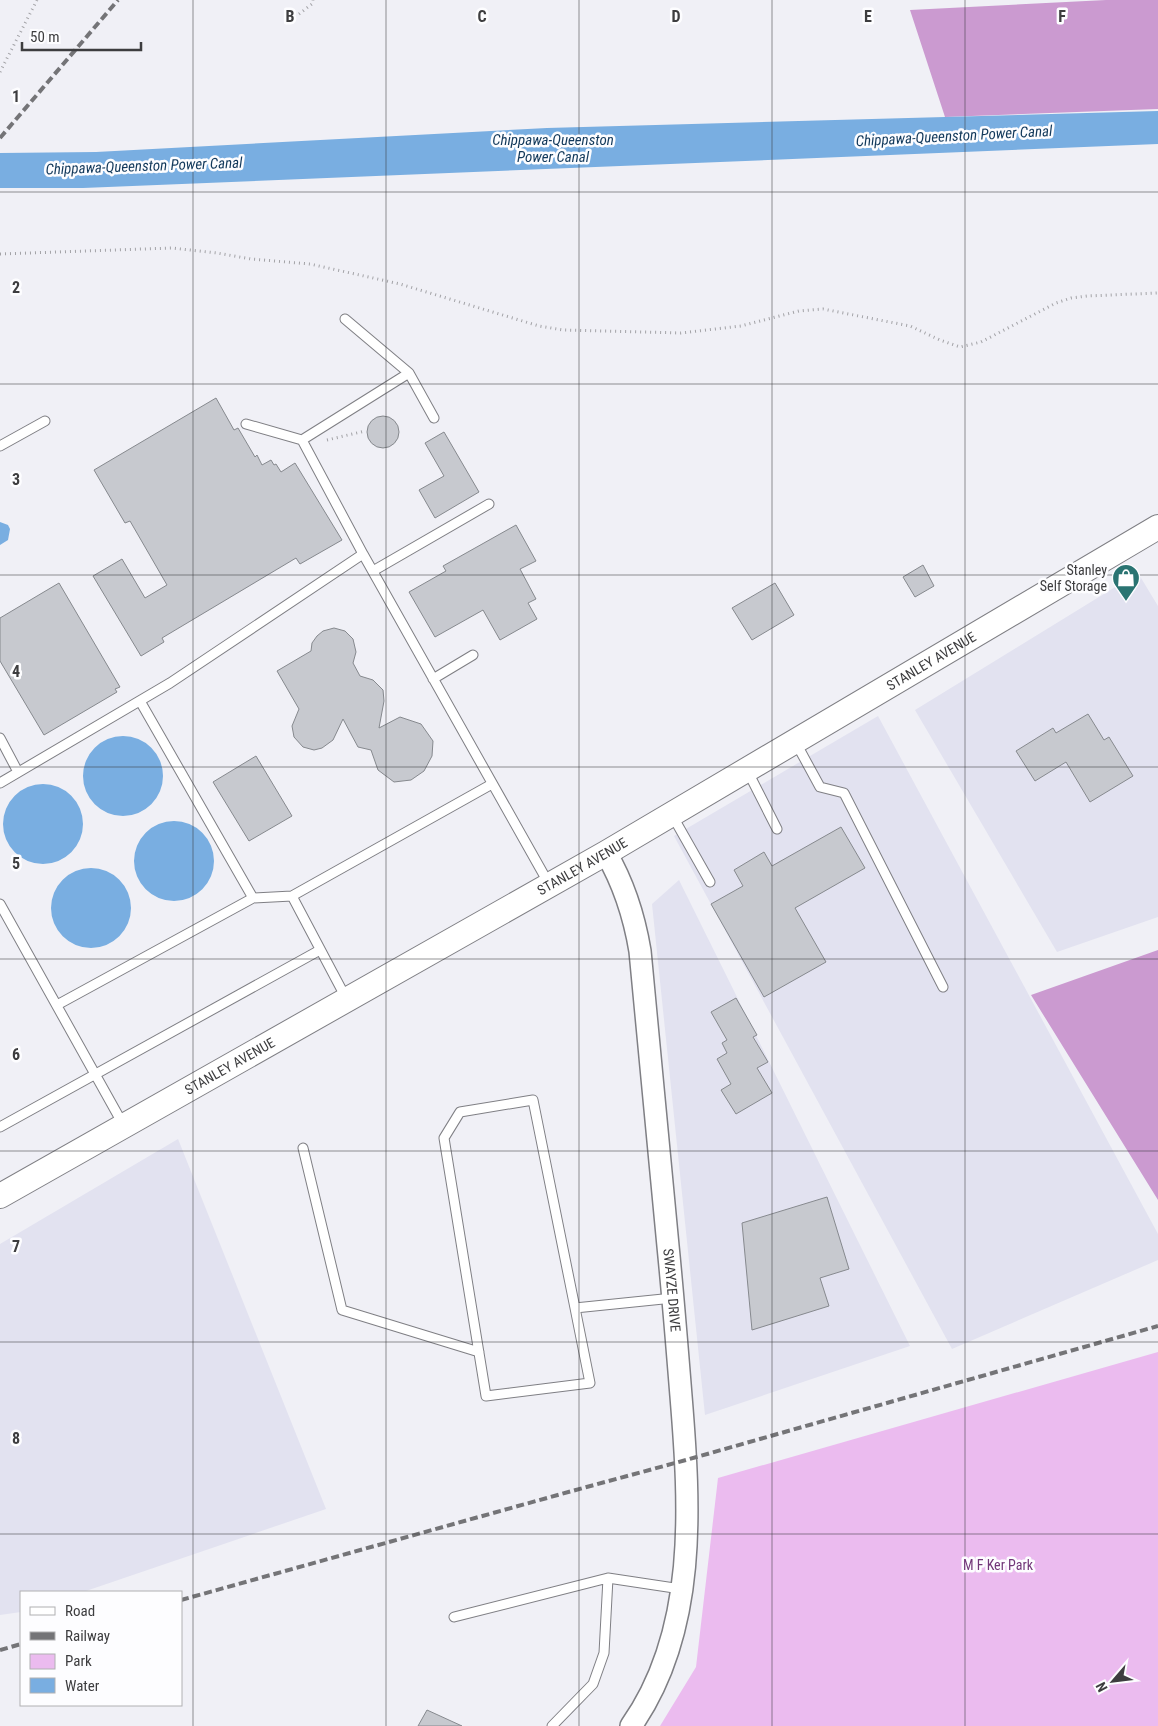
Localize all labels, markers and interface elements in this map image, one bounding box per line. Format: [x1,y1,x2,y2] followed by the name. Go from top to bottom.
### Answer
[286,7,295,26] text: B
[477,7,487,26] text: C
[671,7,681,26] text: D
[864,7,872,26] text: E
[1058,7,1066,26] text: F
[22,20,141,52] scale bar
[30,28,60,46] text: 50 m
[12,87,20,106] text: 1
[855,122,1053,150] water label: Chippawa-Queenston Power Canal
[492,131,614,166] water label: Chippawa-Queenston Power Canal
[45,154,243,178] water label: Chippawa-Queenston Power Canal
[12,278,20,297] text: 2
[12,470,20,489] text: 3
[1040,562,1107,594] place label: Stanley Self Storage
[1111,563,1141,602] shop icon: Stanley Self Storage
[884,628,979,693] street label: STANLEY AVENUE
[12,662,20,681] text: 4
[534,834,630,898] street label: STANLEY AVENUE
[12,854,20,873] text: 5
[182,1034,278,1098] street label: STANLEY AVENUE
[12,1045,20,1064] text: 6
[12,1237,20,1256] text: 7
[660,1248,684,1333] street label: SWAYZE DRIVE
[12,1429,20,1448] text: 8
[963,1557,1034,1573] park label: M F Ker Park
[20,1591,182,1706] legend
[65,1602,95,1620] text: Road
[65,1627,110,1645] text: Railway
[65,1652,92,1670] text: Park
[1088,1656,1138,1706] north arrow
[65,1677,100,1695] text: Water
[1092,1680,1111,1695] text: N

